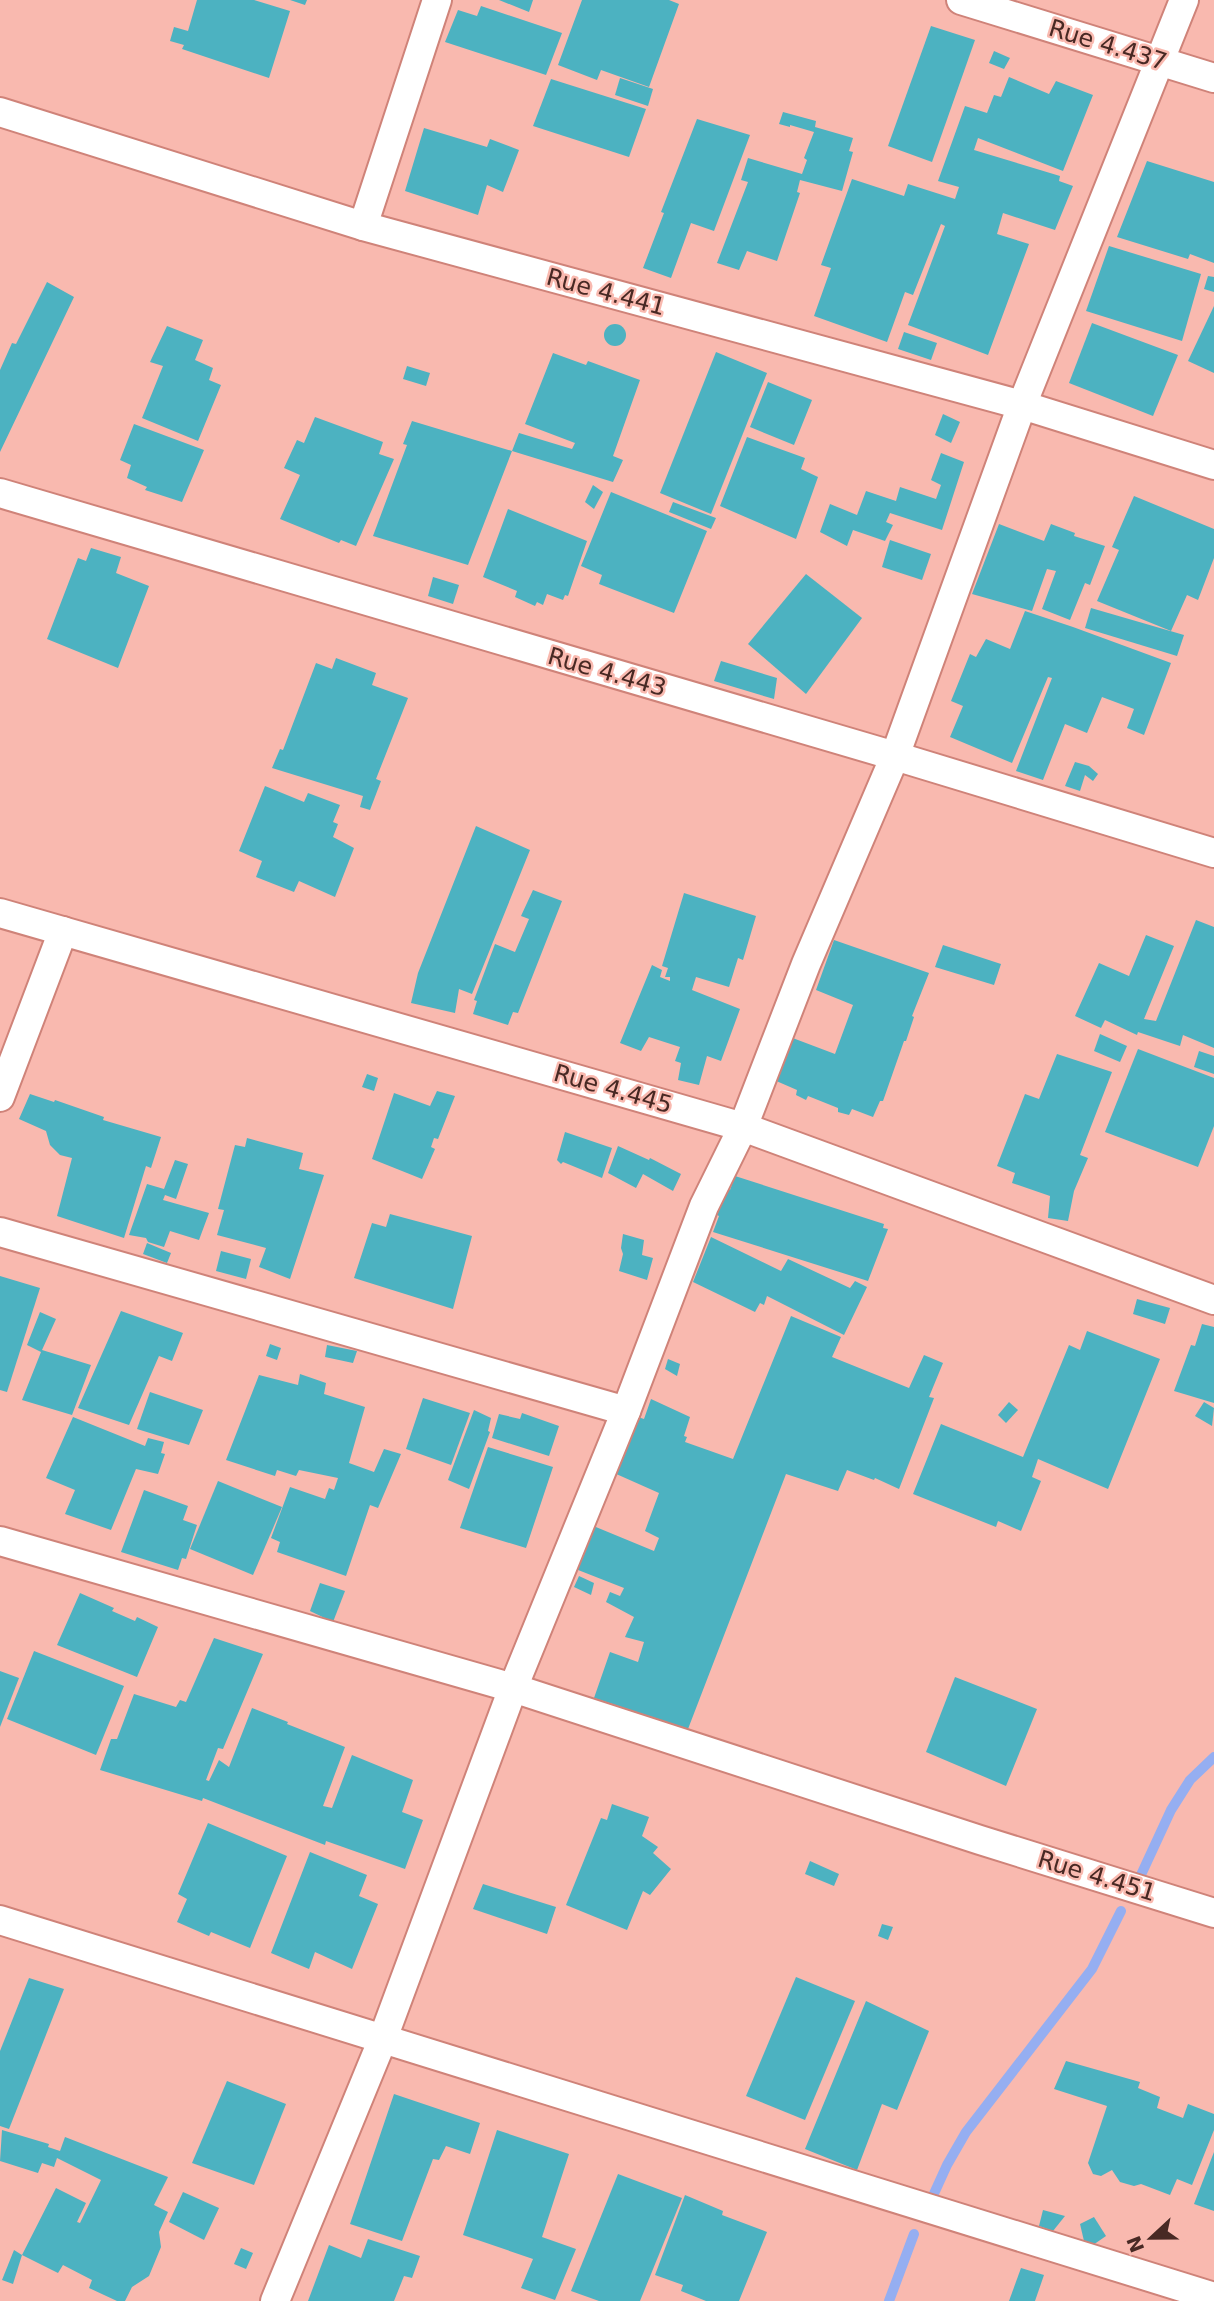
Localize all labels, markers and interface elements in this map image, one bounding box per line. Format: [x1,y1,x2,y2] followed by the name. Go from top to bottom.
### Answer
[1046,14,1170,76] street label: Rue 4.437
[543,263,669,321] street label: Rue 4.441
[545,642,669,702] street label: Rue 4.443
[551,1059,675,1119] street label: Rue 4.445
[1035,1845,1159,1907] street label: Rue 4.451
[1116,2203,1186,2273] north arrow
[1122,2233,1148,2256] text: N

